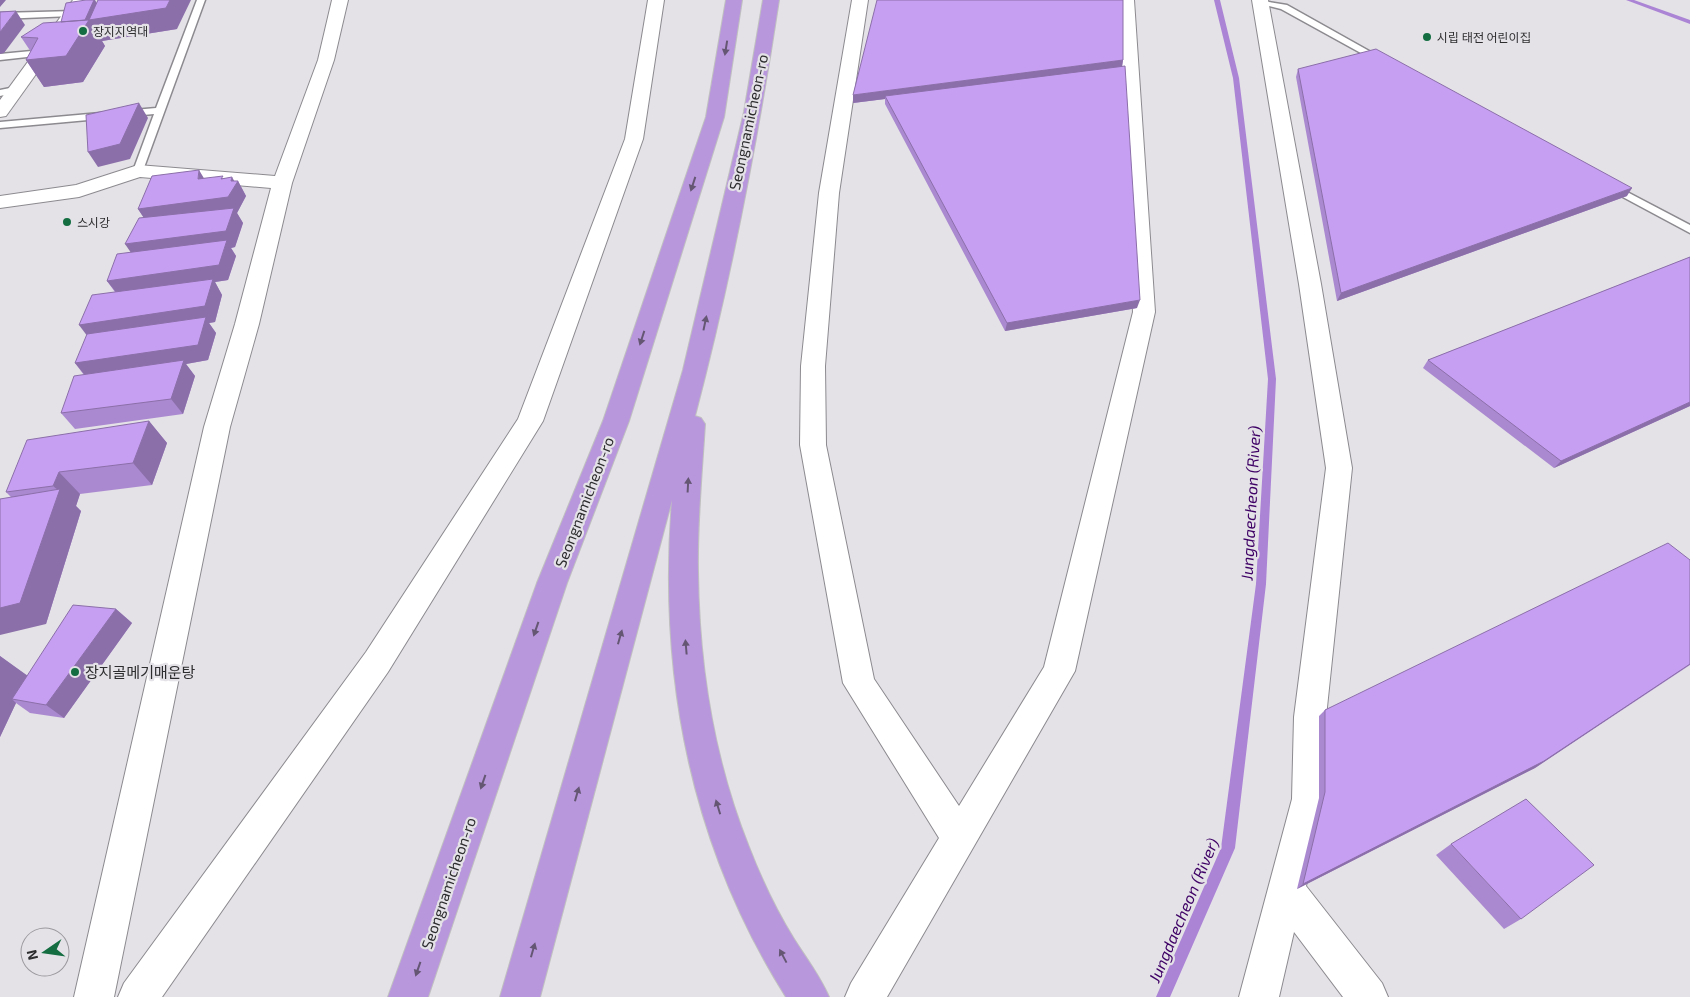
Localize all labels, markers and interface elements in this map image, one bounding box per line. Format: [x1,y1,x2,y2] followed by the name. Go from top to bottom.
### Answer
[93,24,148,38] place label: 장지지역대
[77,25,89,37] marker: 장지지역대
[1437,30,1531,44] place label: 시립 태전 어린이집
[1421,31,1433,43] marker: 시립 태전 어린이집
[722,41,730,57] one-way arrow
[725,52,771,192] street label: Seongnamicheon-ro
[689,177,697,192] one-way arrow
[77,215,110,229] place label: 스시강
[61,216,73,228] marker: 스시강
[701,315,709,330] one-way arrow
[638,331,645,346] one-way arrow
[1236,425,1264,582] water label: Jungdaecheon (River)
[551,434,617,570] street label: Seongnamicheon-ro
[684,477,692,493] one-way arrow
[532,622,540,637] one-way arrow
[617,629,625,644] one-way arrow
[682,639,690,655] one-way arrow
[85,663,196,681] place label: 장지골메기매운탕
[69,666,81,678] marker: 장지골메기매운탕
[479,775,486,790] one-way arrow
[573,786,581,801] one-way arrow
[714,800,721,815] one-way arrow
[417,815,479,951] street label: Seongnamicheon-ro
[1144,835,1222,986] water label: Jungdaecheon (River)
[20,927,70,977] north arrow
[529,942,537,958] one-way arrow
[22,948,41,962] text: N
[779,949,787,963] one-way arrow
[414,962,422,977] one-way arrow

